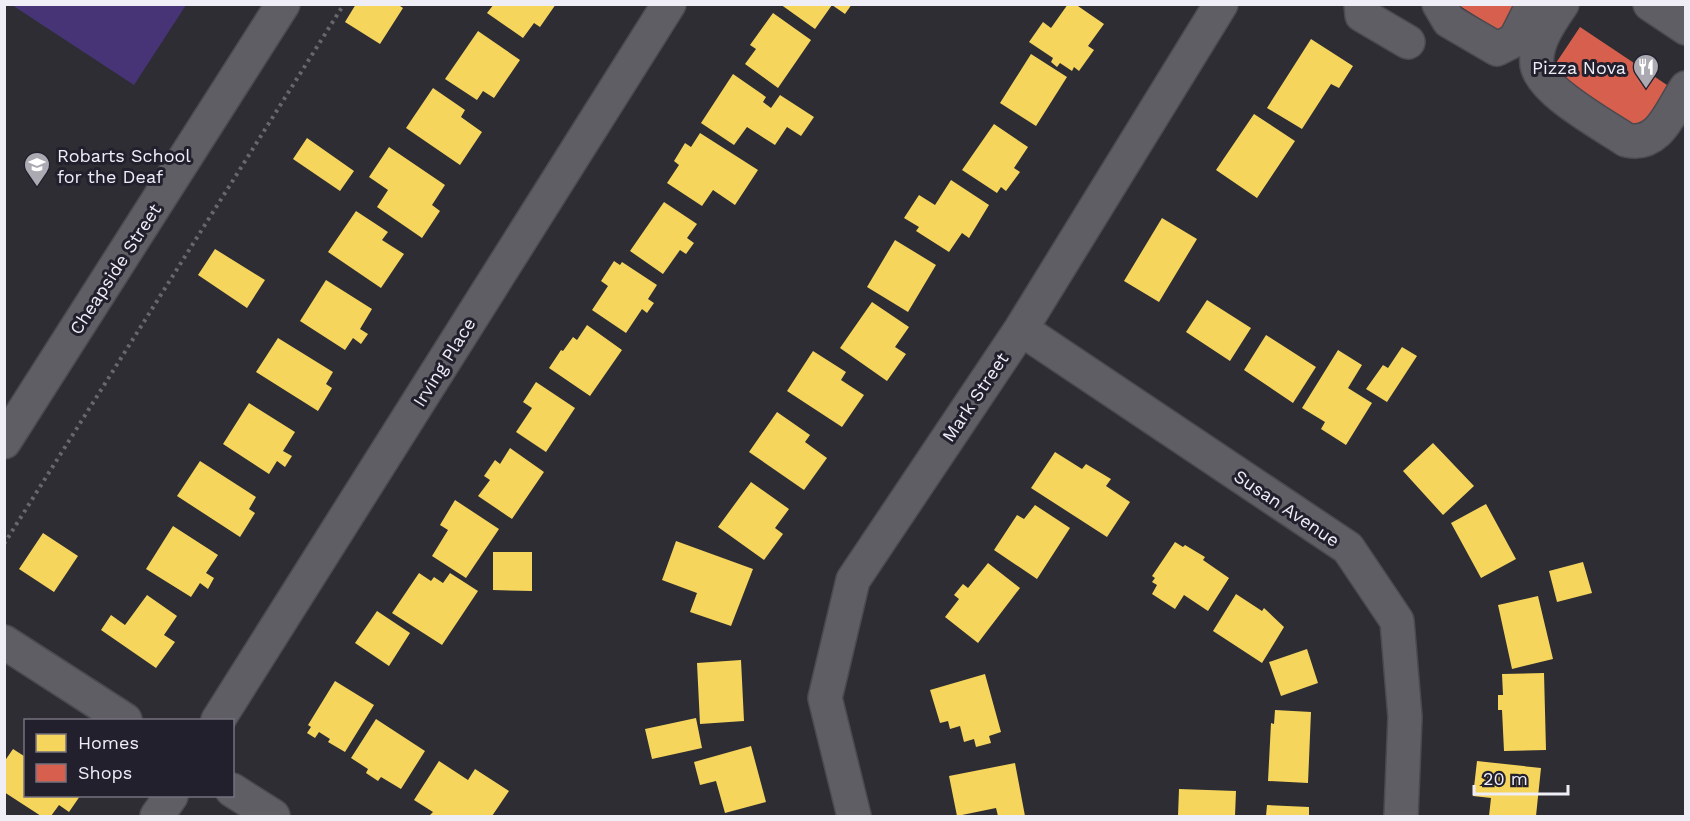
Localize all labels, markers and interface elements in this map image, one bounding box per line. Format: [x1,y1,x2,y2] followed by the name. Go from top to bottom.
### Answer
[1631,52,1661,90] restaurant icon: Pizza Nova
[1532,57,1626,78] place label: Pizza Nova
[57,145,191,187] place label: Robarts School for the Deaf
[22,150,52,188] school or university icon: Robarts School for the Deaf
[65,199,165,338] street label: Cheapside Street
[408,314,480,410] street label: Irving Place
[938,348,1013,446] street label: Mark Street
[1230,465,1344,551] street label: Susan Avenue
[24,719,234,797] legend
[78,732,139,753] text: Homes
[1474,758,1568,796] scale bar
[78,762,132,783] text: Shops
[1483,768,1528,789] text: 20 m

